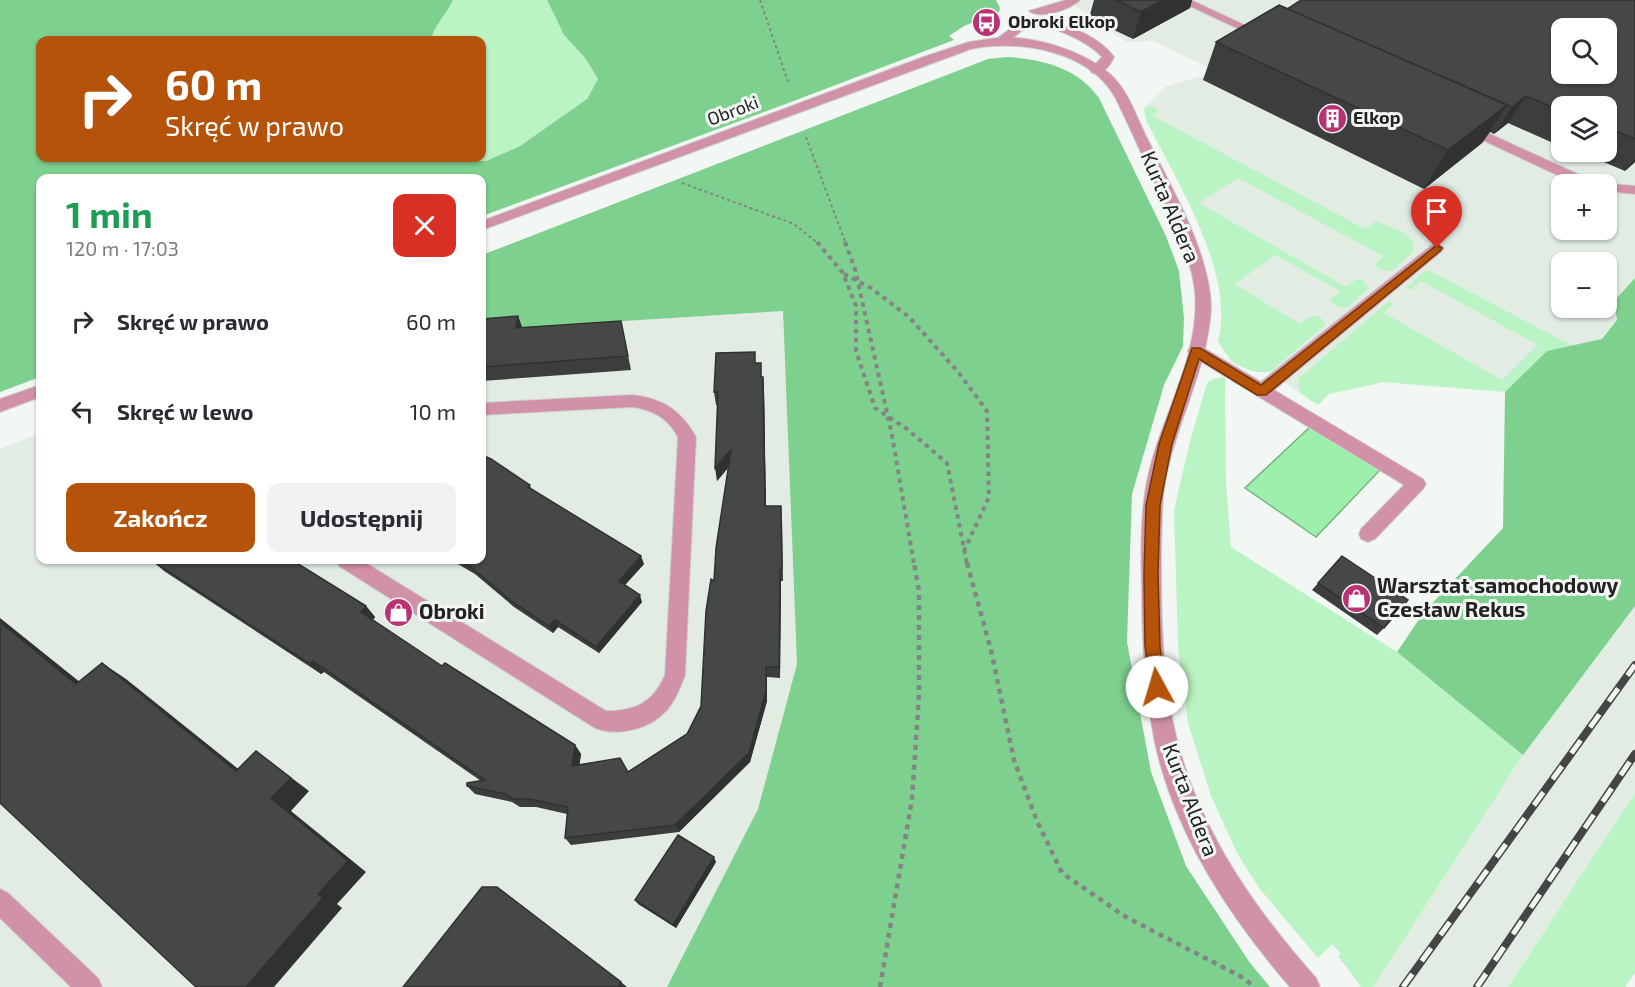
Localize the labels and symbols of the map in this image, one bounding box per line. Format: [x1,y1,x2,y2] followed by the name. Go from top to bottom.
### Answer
[971,6,1003,38] bus stop icon: Obroki Elkop
[1008,10,1116,32] place label: Obroki Elkop
[704,90,761,130] street label: Obroki
[1316,102,1348,134] building icon: Elkop
[1353,106,1401,128] place label: Elkop
[1137,147,1206,266] street label: Kurta Aldera
[1411,186,1462,248] pin
[1377,572,1618,621] place label: Warsztat samochodowy Czesław Rekus
[1340,582,1372,614] shop icon: Warsztat samochodowy Czesław Rekus
[382,596,414,628] shop icon: Obroki
[419,598,485,623] place label: Obroki
[1125,655,1189,719] position arrow
[1158,739,1224,859] street label: Kurta Aldera

